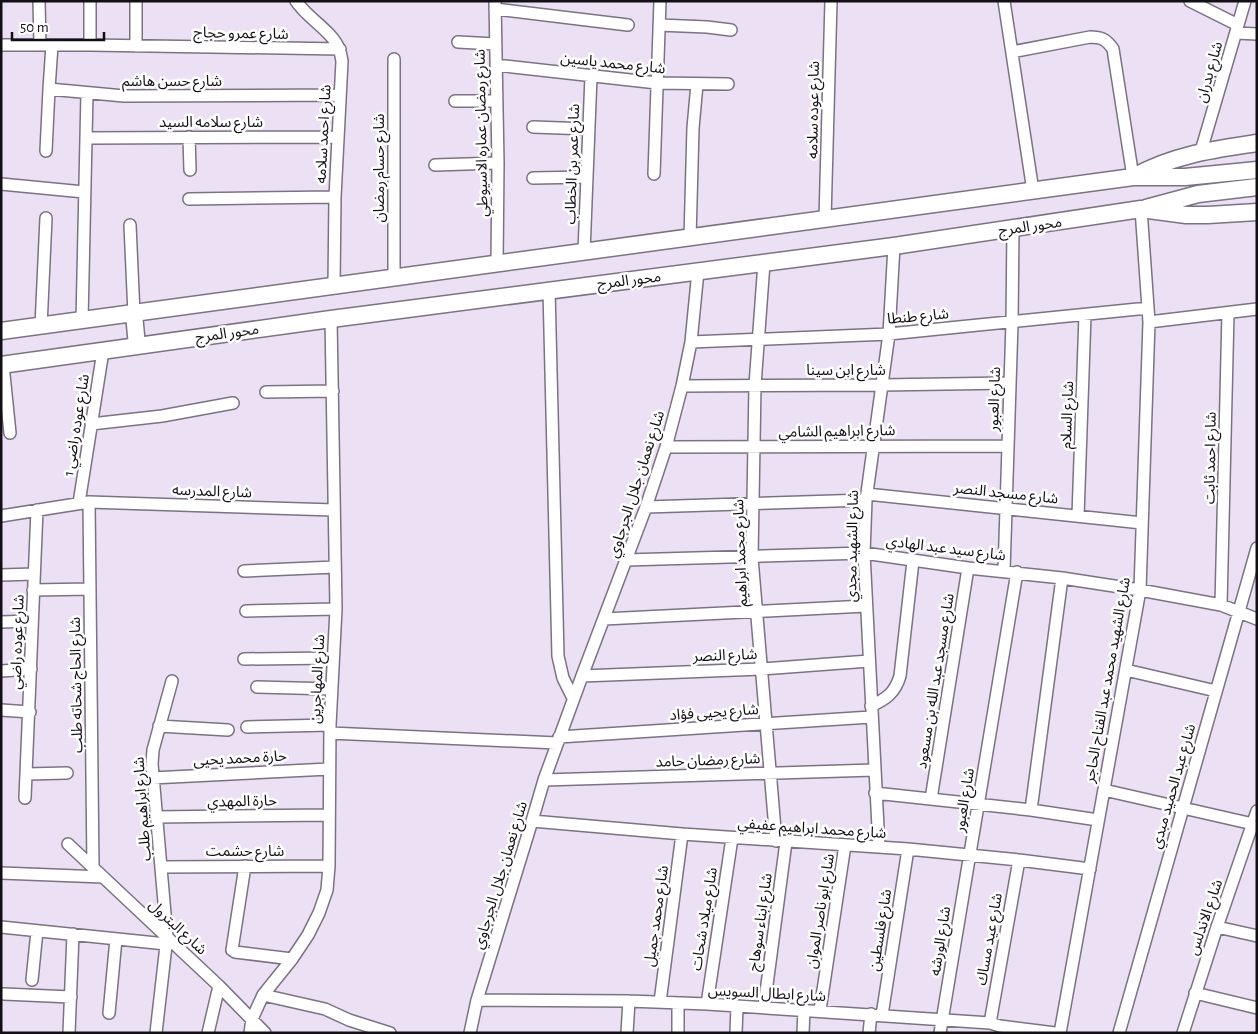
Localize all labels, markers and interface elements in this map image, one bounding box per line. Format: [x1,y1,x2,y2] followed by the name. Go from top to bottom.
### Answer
[12,10,105,42] scale bar
[20,20,49,35] text: 50 m
[193,25,289,46] street label: شارع عمرو حجاج
[1194,40,1229,105] street label: شارع بدران
[473,49,494,217] street label: شارع رمضان عماره الاسيوطي
[559,51,666,80] street label: شارع محمد ياسين
[805,61,826,159] street label: شارع عوده سلامه
[122,74,222,93] street label: شارع حسن هاشم
[313,84,338,184] street label: شارع احمد سلامه
[563,103,586,225] street label: شارع عمر بن الخطاب
[372,113,391,223] street label: شارع حسام رمضان
[159,115,263,134] street label: شارع سلامه السيد
[997,215,1063,242] street label: محور المرج
[596,269,662,296] street label: محور المرج
[886,306,950,331] street label: شارع طنطا
[194,322,260,349] street label: محور المرج
[806,363,886,382] street label: شارع ابن سينا
[986,366,1007,433] street label: شارع العبور
[61,373,96,478] street label: شارع عوده راضي 1
[1059,380,1080,449] street label: شارع السلام
[606,409,671,561] street label: شارع نعمان جلال الجرجاوي
[1202,411,1223,504] street label: شارع احمد ثابت
[778,423,896,444] street label: شارع ابراهيم الشامي
[951,480,1059,510] street label: شارع مسجد النصر
[172,483,252,504] street label: شارع المدرسه
[844,489,865,602] street label: شارع الشهيد مجدي
[731,499,754,607] street label: شارع محمد ابراهيم
[885,534,1007,567] street label: شارع سيد عبد الهادي
[1082,576,1137,786] street label: شارع الشهيد محمد عبد الفتاح الحاجر
[914,592,961,770] street label: شارع مسجد عبد الله بن مسعود
[8,594,31,690] street label: شارع عوده راضي
[68,616,89,753] street label: شارع الحاج شحاته طلب
[308,634,331,724] street label: شارع المهاجرين
[692,647,758,668] street label: شارع النصر
[669,702,760,727] street label: شارع يحيى فؤاد
[1148,722,1202,851] street label: شارع عبد الحميد مبدي
[193,749,288,769] street label: حارة محمد يحيى
[655,751,761,774] street label: شارع رمضان حامد
[131,756,158,862] street label: شارع ابراهيم طلب
[952,767,981,835] street label: شارع العبور
[207,793,277,813] street label: حارة المهدي
[471,799,534,952] street label: شارع نعمان جلال الجرجاوي
[737,816,887,845] street label: شارع محمد ابراهيم عفيفي
[206,844,284,863] street label: شارع حشمت
[804,852,841,970] street label: شارع ابو ناصر الموان
[642,864,675,968] street label: شارع محمد جميل
[689,866,724,972] street label: شارع ميلاد شحات
[746,872,779,973] street label: شارع ابناء سوهاج
[1186,877,1229,958] street label: شارع الاندلس
[867,888,898,973] street label: شارع فلسطين
[974,891,1009,987] street label: شارع عيد مساك
[143,897,210,961] street label: شارع البترول
[928,905,957,978] street label: شارع الورشه
[707,983,827,1008] street label: شارع ابطال السويس

